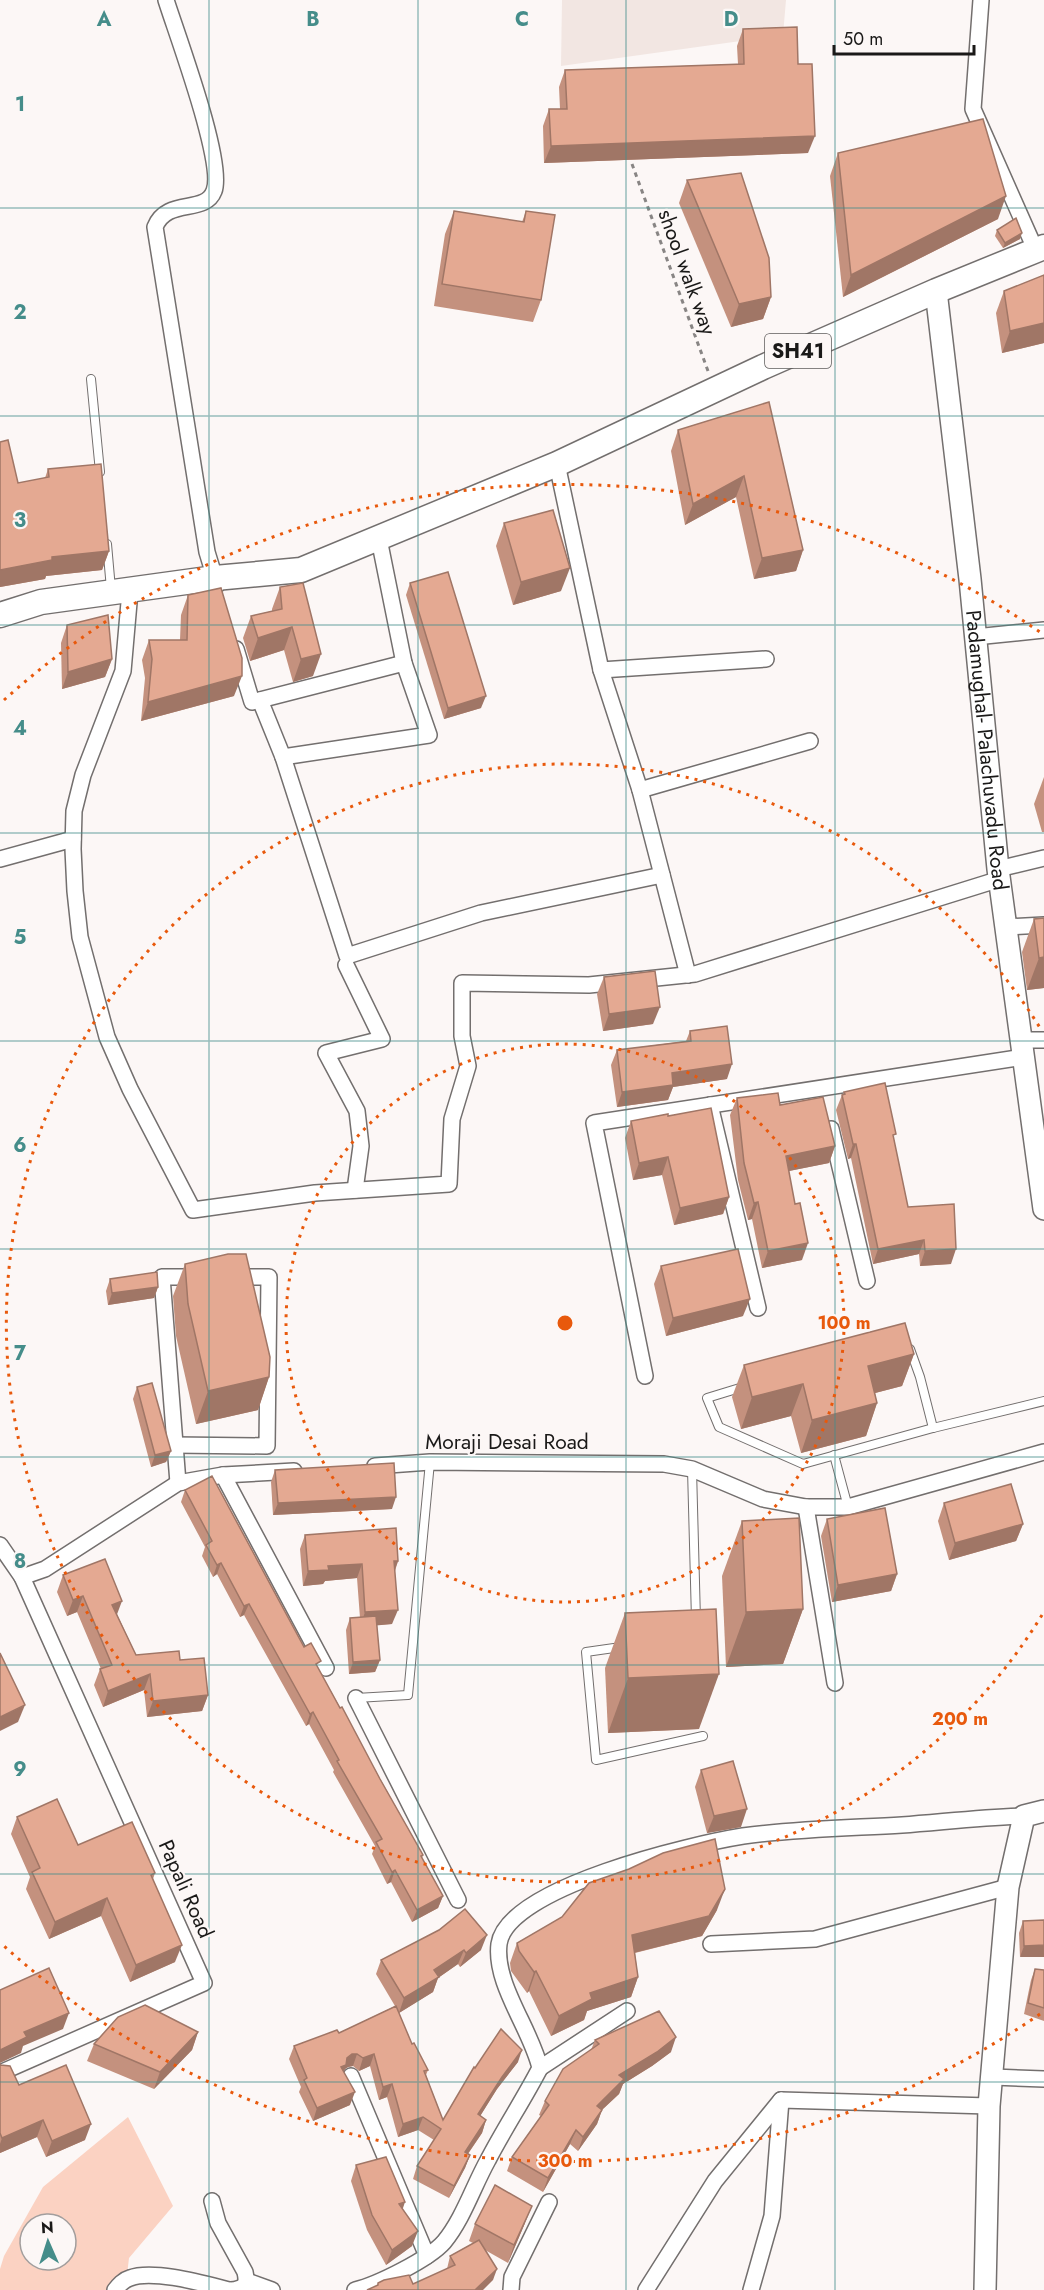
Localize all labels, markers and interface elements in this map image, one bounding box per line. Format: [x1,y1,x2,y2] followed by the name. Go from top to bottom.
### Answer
[96,5,112,34] text: A
[306,5,320,34] text: B
[515,5,529,34] text: C
[724,5,738,34] text: D
[834,18,974,56] scale bar
[843,26,883,52] text: 50 m
[15,90,25,119] text: 1
[650,205,724,340] street label: shool walk way
[13,298,27,327] text: 2
[765,334,831,368] road number: SH41
[14,506,26,535] text: 3
[958,609,1016,892] street label: Padamughal- Palachuvadu Road
[13,714,27,743] text: 4
[14,923,27,952] text: 5
[13,1131,27,1160] text: 6
[817,1310,871,1336] text: 100 m
[555,1313,575,1333] centre of rings
[14,1339,27,1368] text: 7
[425,1427,589,1457] street label: Moraji Desai Road
[14,1547,26,1576] text: 8
[932,1706,988,1732] text: 200 m
[13,1755,27,1784] text: 9
[151,1835,221,1943] street label: Papali Road
[537,2148,593,2174] text: 300 m
[18,2212,78,2272] north arrow
[40,2216,54,2239] text: N

